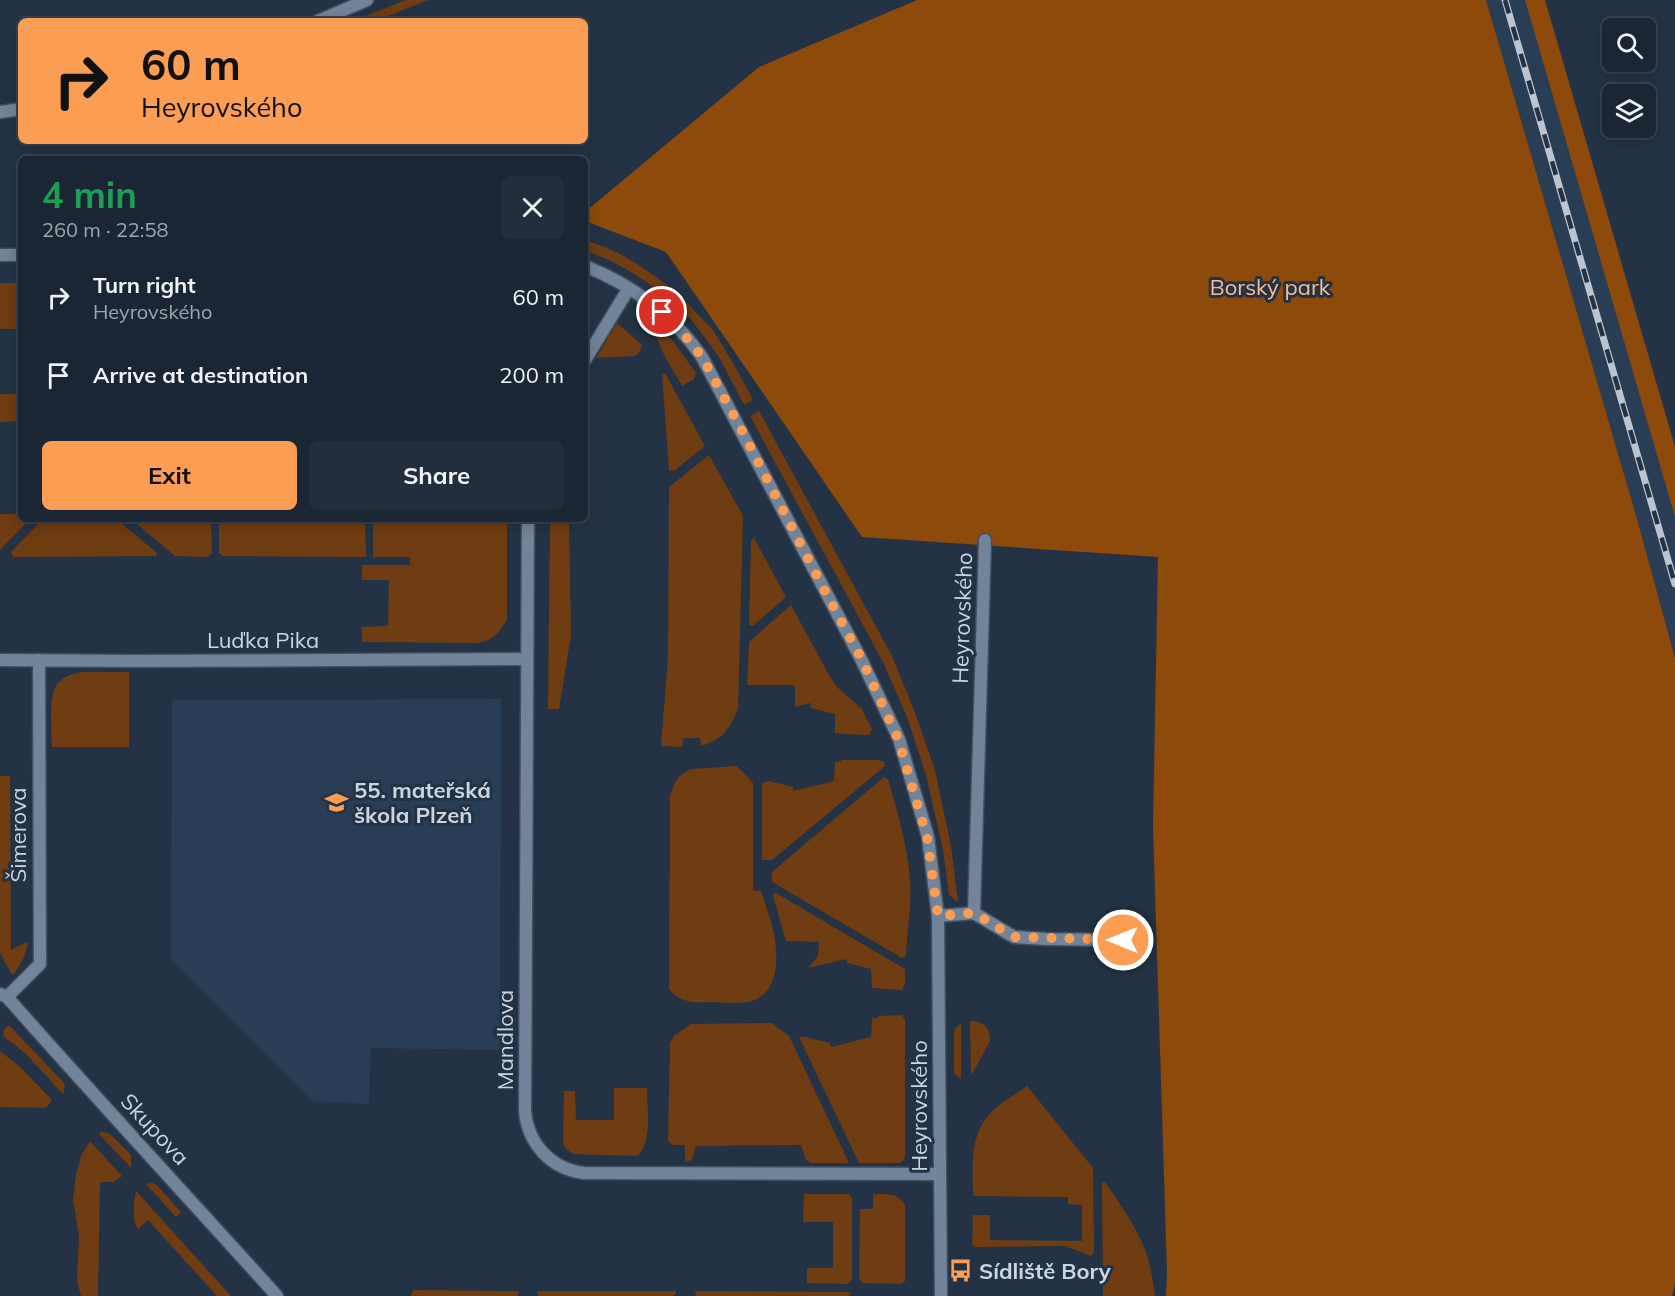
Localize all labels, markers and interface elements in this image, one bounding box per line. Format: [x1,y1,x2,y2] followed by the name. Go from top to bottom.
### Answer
[1602,18,1656,138] map controls
[1602,18,1656,72] button: search
[141,38,241,91] text: 60 m
[42,42,120,120] icon: right
[1602,84,1656,138] button: layers
[141,90,302,124] text: Heyrovského
[42,172,137,217] text: 4 min
[501,176,564,239] button: close
[42,217,168,242] text: 260 m · 22:58
[93,271,196,299] text: Turn right
[1210,273,1331,301] park label: Borský park
[42,281,75,314] icon: right
[513,283,564,311] text: 60 m
[636,286,687,337] pin
[645,295,678,328] icon: arrive
[93,299,213,324] text: Heyrovského
[42,359,75,392] icon: arrive
[93,361,308,389] text: Arrive at destination
[499,361,564,389] text: 200 m
[42,441,297,510] button: Exit
[309,441,564,510] button: Share
[946,552,978,684] street label: Heyrovského
[207,626,319,654] street label: Luďka Pika
[354,776,491,829] place label: 55. mateřská škola Plzeň
[4,787,32,883] street label: Šimerova
[323,790,349,816] school or university icon: 55. mateřská škola Plzeň
[1091,908,1155,972] position arrow
[491,990,519,1090] street label: Mandlova
[905,1040,933,1172] street label: Heyrovského
[115,1087,195,1171] street label: Skupova
[979,1257,1111,1285] place label: Sídliště Bory
[948,1258,974,1284] bus stop icon: Sídliště Bory

